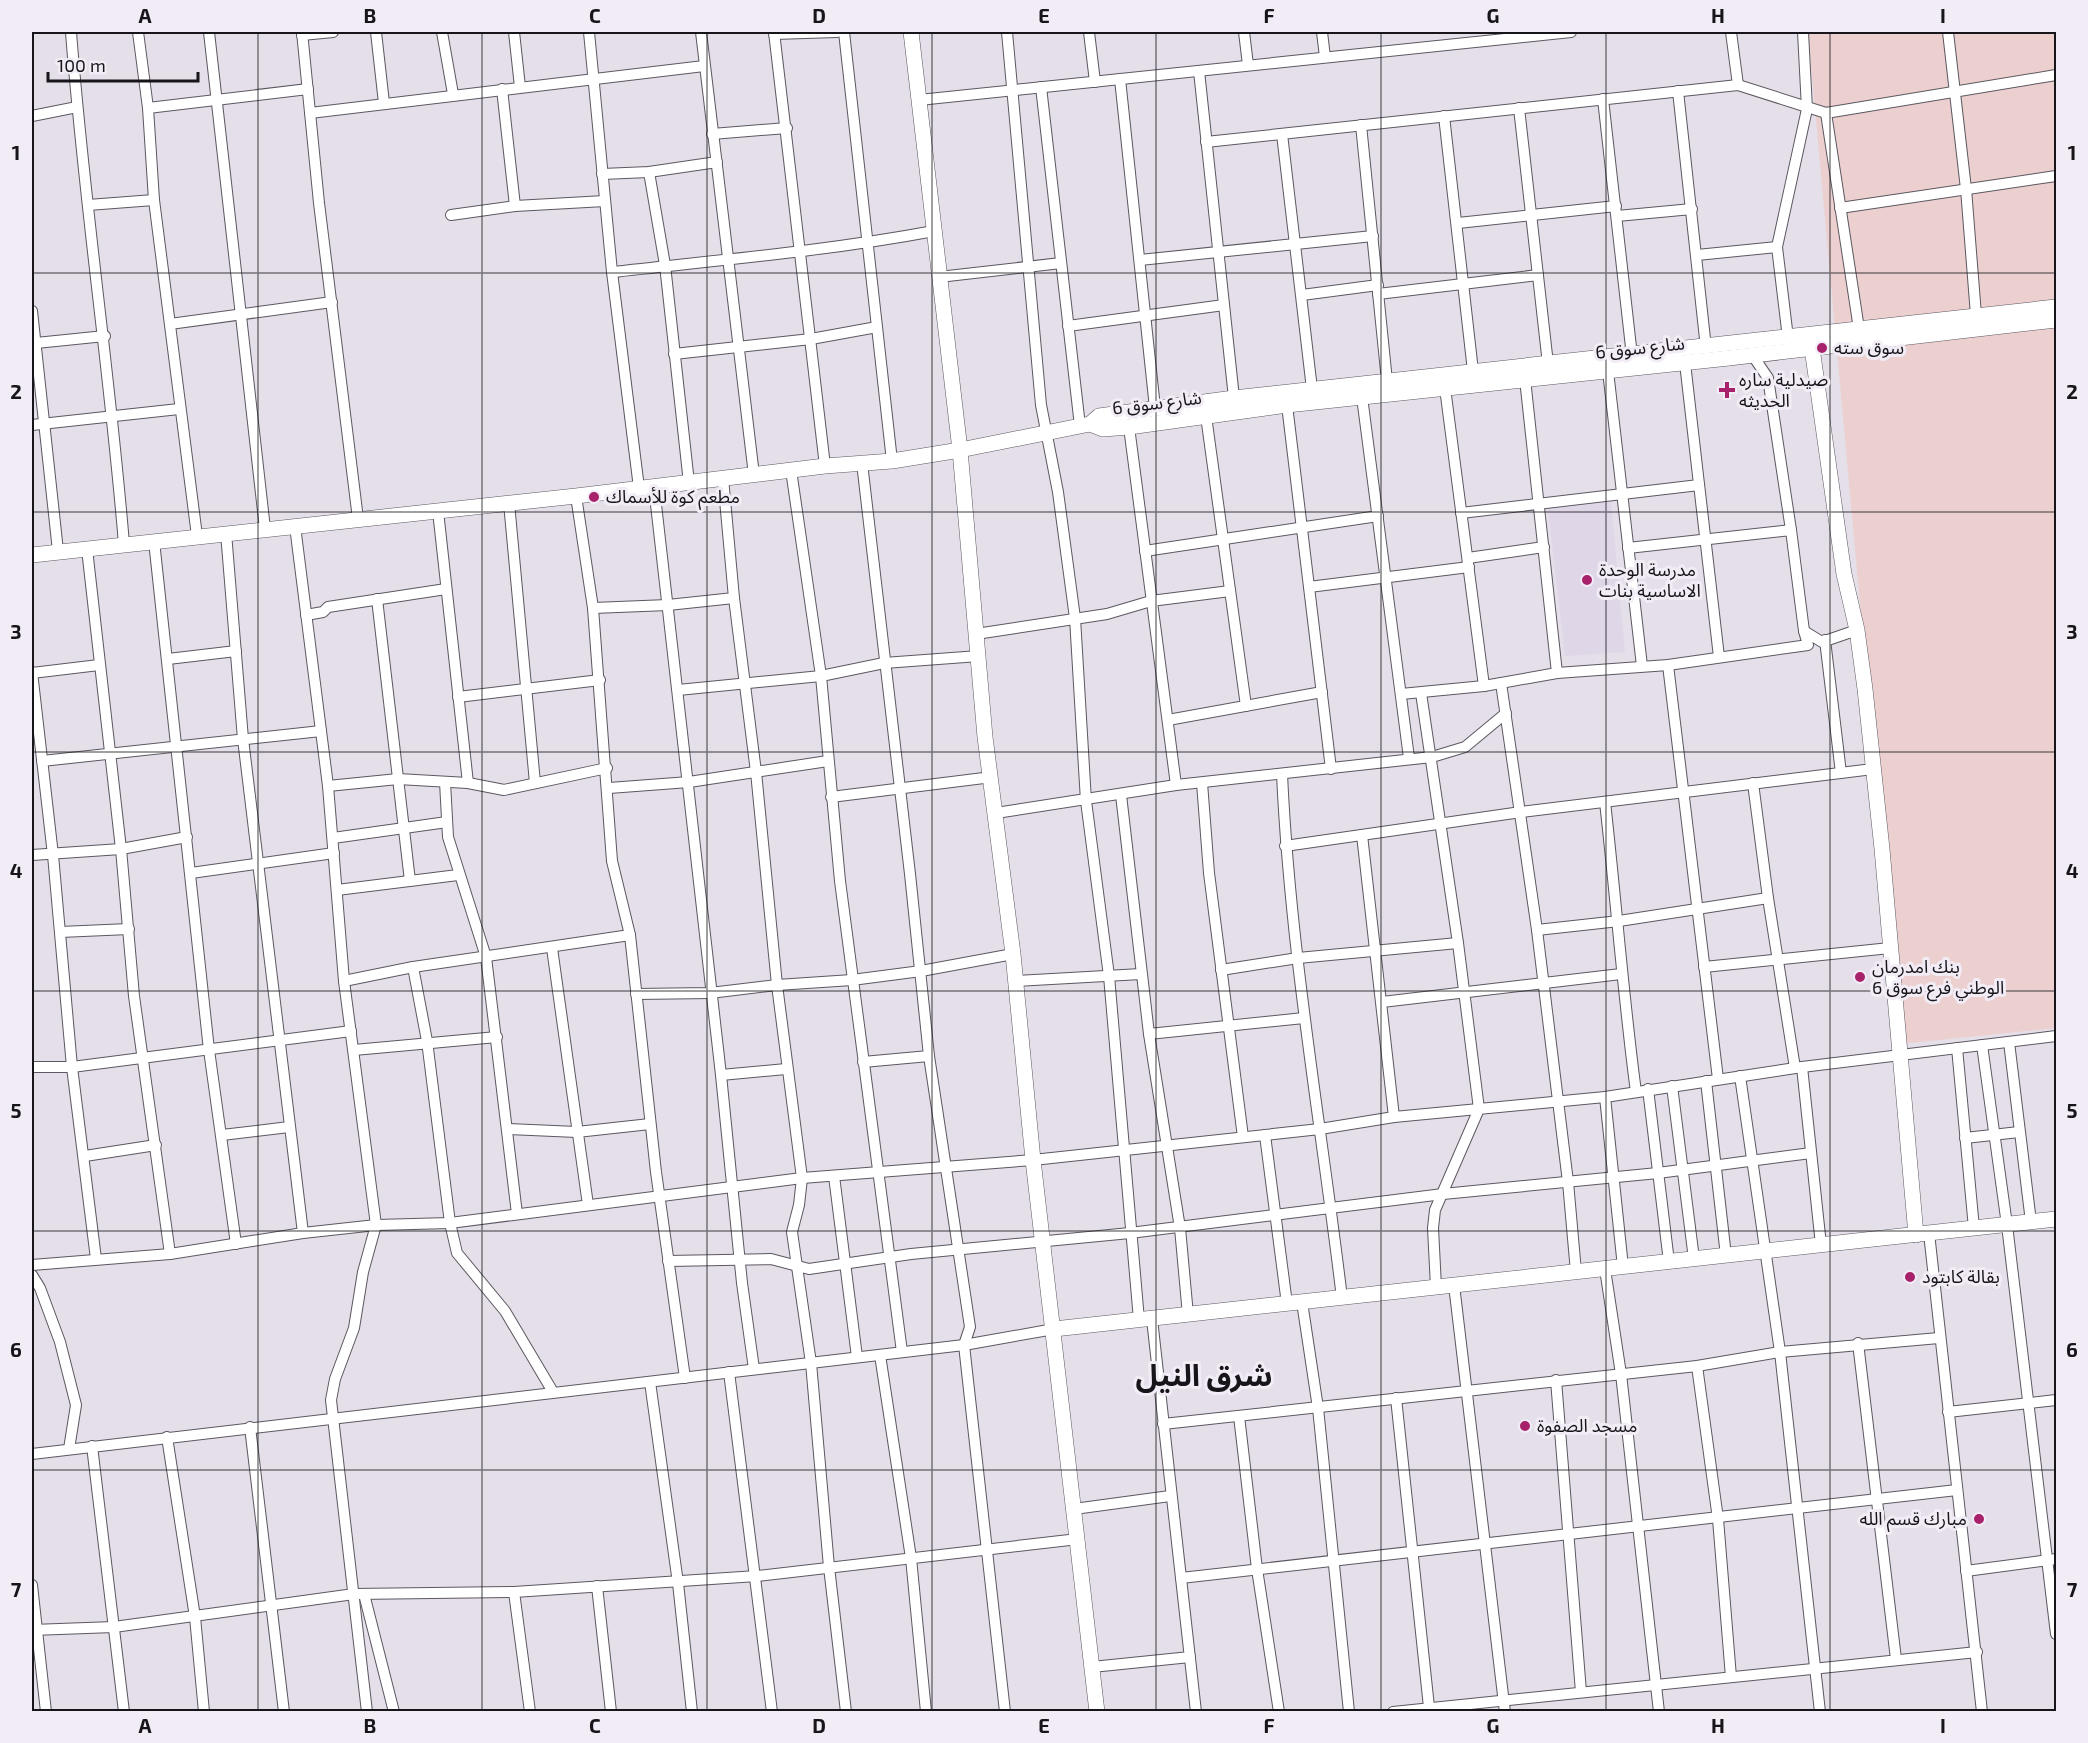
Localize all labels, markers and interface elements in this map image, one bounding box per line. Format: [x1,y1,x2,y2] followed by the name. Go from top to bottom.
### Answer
[138,3,152,27] text: A
[364,3,376,27] text: B
[589,3,601,27] text: C
[812,3,826,27] text: D
[1038,3,1050,27] text: E
[1263,3,1275,27] text: F
[1487,3,1499,27] text: G
[1711,3,1725,27] text: H
[1940,3,1946,27] text: I
[48,45,198,83] scale bar
[57,54,106,76] text: 100 m
[12,140,20,164] text: 1
[2068,140,2076,164] text: 1
[1594,331,1686,367] street label: شارع سوق 6
[1834,336,1904,359] place label: سوق سته
[1815,341,1829,355] marker: سوق سته
[1739,368,1828,411] place label: صيدلية ساره الحديثه
[10,379,22,403] text: 2
[2066,379,2078,403] text: 2
[1720,383,1734,397] marker: صيدلية ساره الحديثه
[1111,386,1203,422] street label: شارع سوق 6
[606,485,740,510] place label: مطعم كوة للأسماك
[587,490,601,504] marker: مطعم كوة للأسماك
[1599,558,1701,601] place label: مدرسة الوحدة الاساسية بنات
[1580,573,1594,587] marker: مدرسة الوحدة الاساسية بنات
[10,619,22,643] text: 3
[2066,619,2078,643] text: 3
[10,858,23,882] text: 4
[2066,858,2079,882] text: 4
[1872,955,2004,1002] place label: بنك امدرمان الوطني فرع سوق 6
[1853,970,1867,984] marker: بنك امدرمان الوطني فرع سوق 6
[10,1098,22,1122] text: 5
[2066,1098,2078,1122] text: 5
[1922,1265,2000,1288] place label: بقالة كابتود
[1903,1270,1917,1284] marker: بقالة كابتود
[10,1337,22,1361] text: 6
[2066,1337,2078,1361] text: 6
[1135,1356,1273,1393] district label: شرق النيل
[1537,1414,1638,1437] place label: مسجد الصفوة
[1518,1419,1532,1433] marker: مسجد الصفوة
[1860,1507,1967,1532] place label: مبارك قسم الله
[1972,1512,1986,1526] marker: مبارك قسم الله
[11,1577,22,1601] text: 7
[2067,1577,2078,1601] text: 7
[138,1713,152,1737] text: A
[364,1713,376,1737] text: B
[589,1713,601,1737] text: C
[812,1713,826,1737] text: D
[1038,1713,1050,1737] text: E
[1263,1713,1275,1737] text: F
[1487,1713,1499,1737] text: G
[1711,1713,1725,1737] text: H
[1940,1713,1946,1737] text: I

